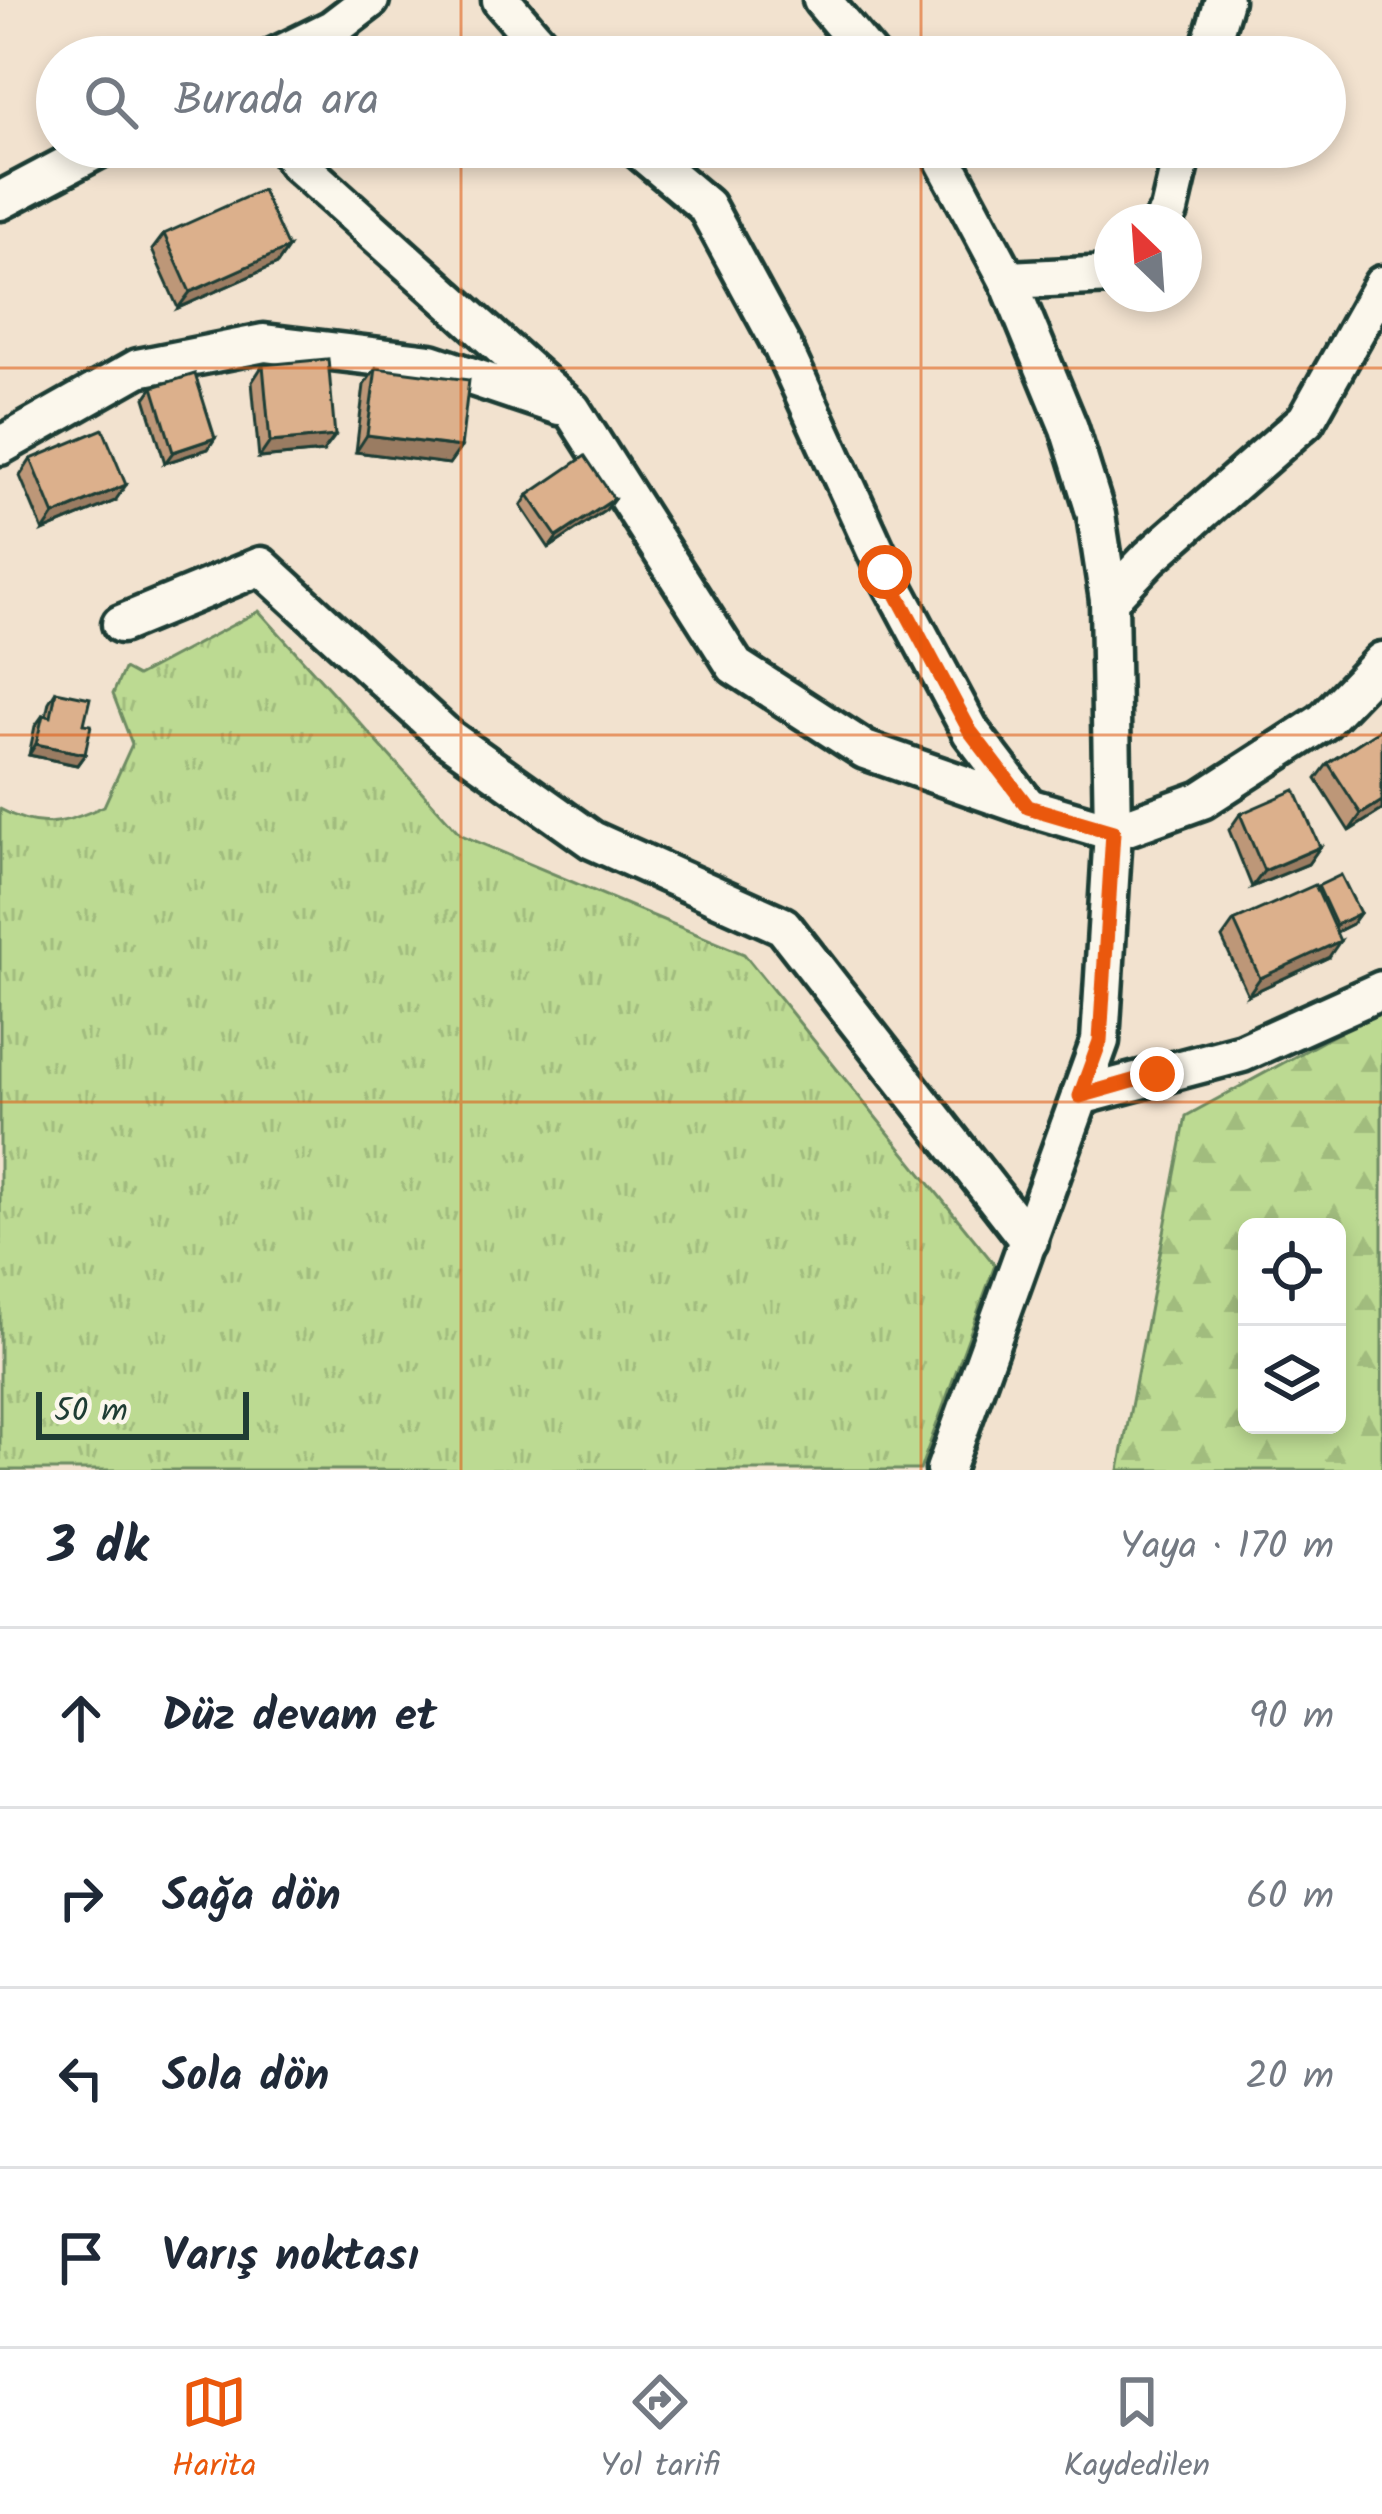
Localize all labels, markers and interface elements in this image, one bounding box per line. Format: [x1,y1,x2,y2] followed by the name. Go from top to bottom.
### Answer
[36,36,1346,168] search box
[174,66,379,138] text: Burada ara
[78,69,144,135] icon: search
[1094,204,1202,312] north arrow
[858,545,912,599] route start
[1130,1047,1184,1101] route end
[1238,1218,1346,1434] map controls
[1238,1218,1346,1326] button: locate
[1238,1326,1346,1434] button: layers
[36,1386,249,1439] scale bar
[54,1386,128,1439] text: 50 m
[48,1508,148,1589] text: 3 dk
[1120,1517,1334,1579] text: Yaya · 170 m
[162,1682,437,1754] text: Düz devam et
[48,1685,114,1751] icon: ahead
[1249,1687,1334,1749] text: 90 m
[162,1862,341,1934] text: Sağa dön
[48,1865,114,1931] icon: right
[1246,1867,1334,1929] text: 60 m
[162,2042,329,2114] text: Sola dön
[48,2045,114,2111] icon: left
[1245,2047,1334,2109] text: 20 m
[162,2222,419,2294] text: Varış noktası
[48,2225,114,2291] icon: arrive
[172,2369,256,2494] tab: Harita
[600,2369,720,2494] tab: Yol tarifi
[1064,2369,1210,2494] tab: Kaydedilen

